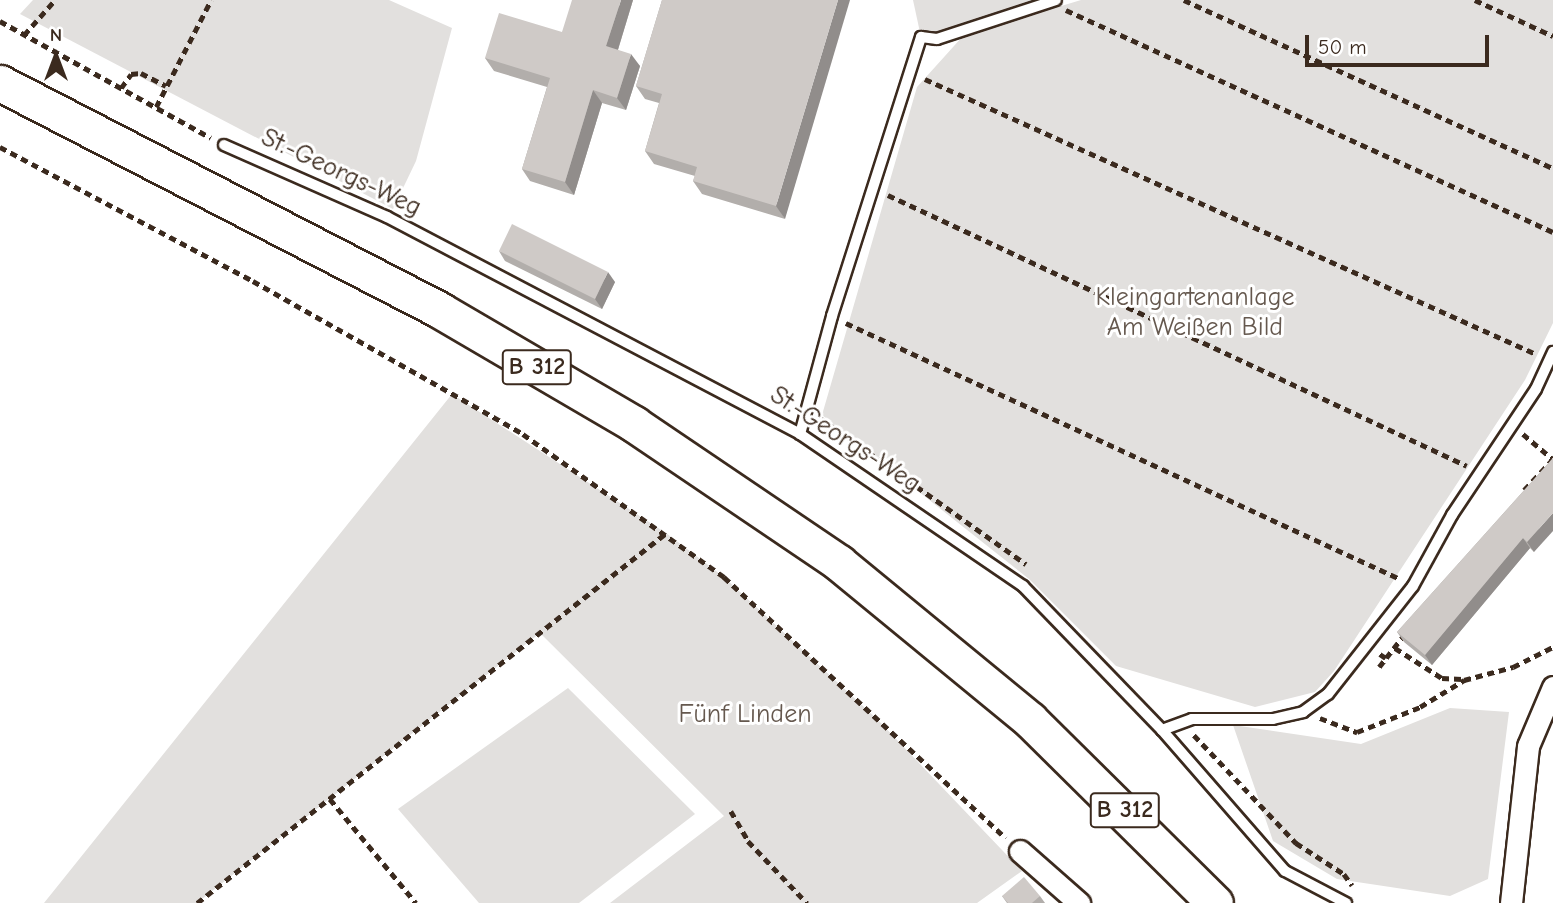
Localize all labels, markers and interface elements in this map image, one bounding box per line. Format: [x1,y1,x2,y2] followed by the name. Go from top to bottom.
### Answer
[21,21,91,91] north arrow
[1308,21,1492,65] scale bar
[50,24,62,46] text: N
[1318,35,1367,59] text: 50 m
[256,122,426,224] street label: St.-Georgs-Weg
[1096,282,1294,344] park label: Kleingartenanlage Am Weißen Bild
[500,346,574,388] road number: B 312
[764,380,926,500] street label: St.-Georgs-Weg
[678,699,812,731] park label: Fünf Linden
[1088,790,1162,830] road number: B 312

